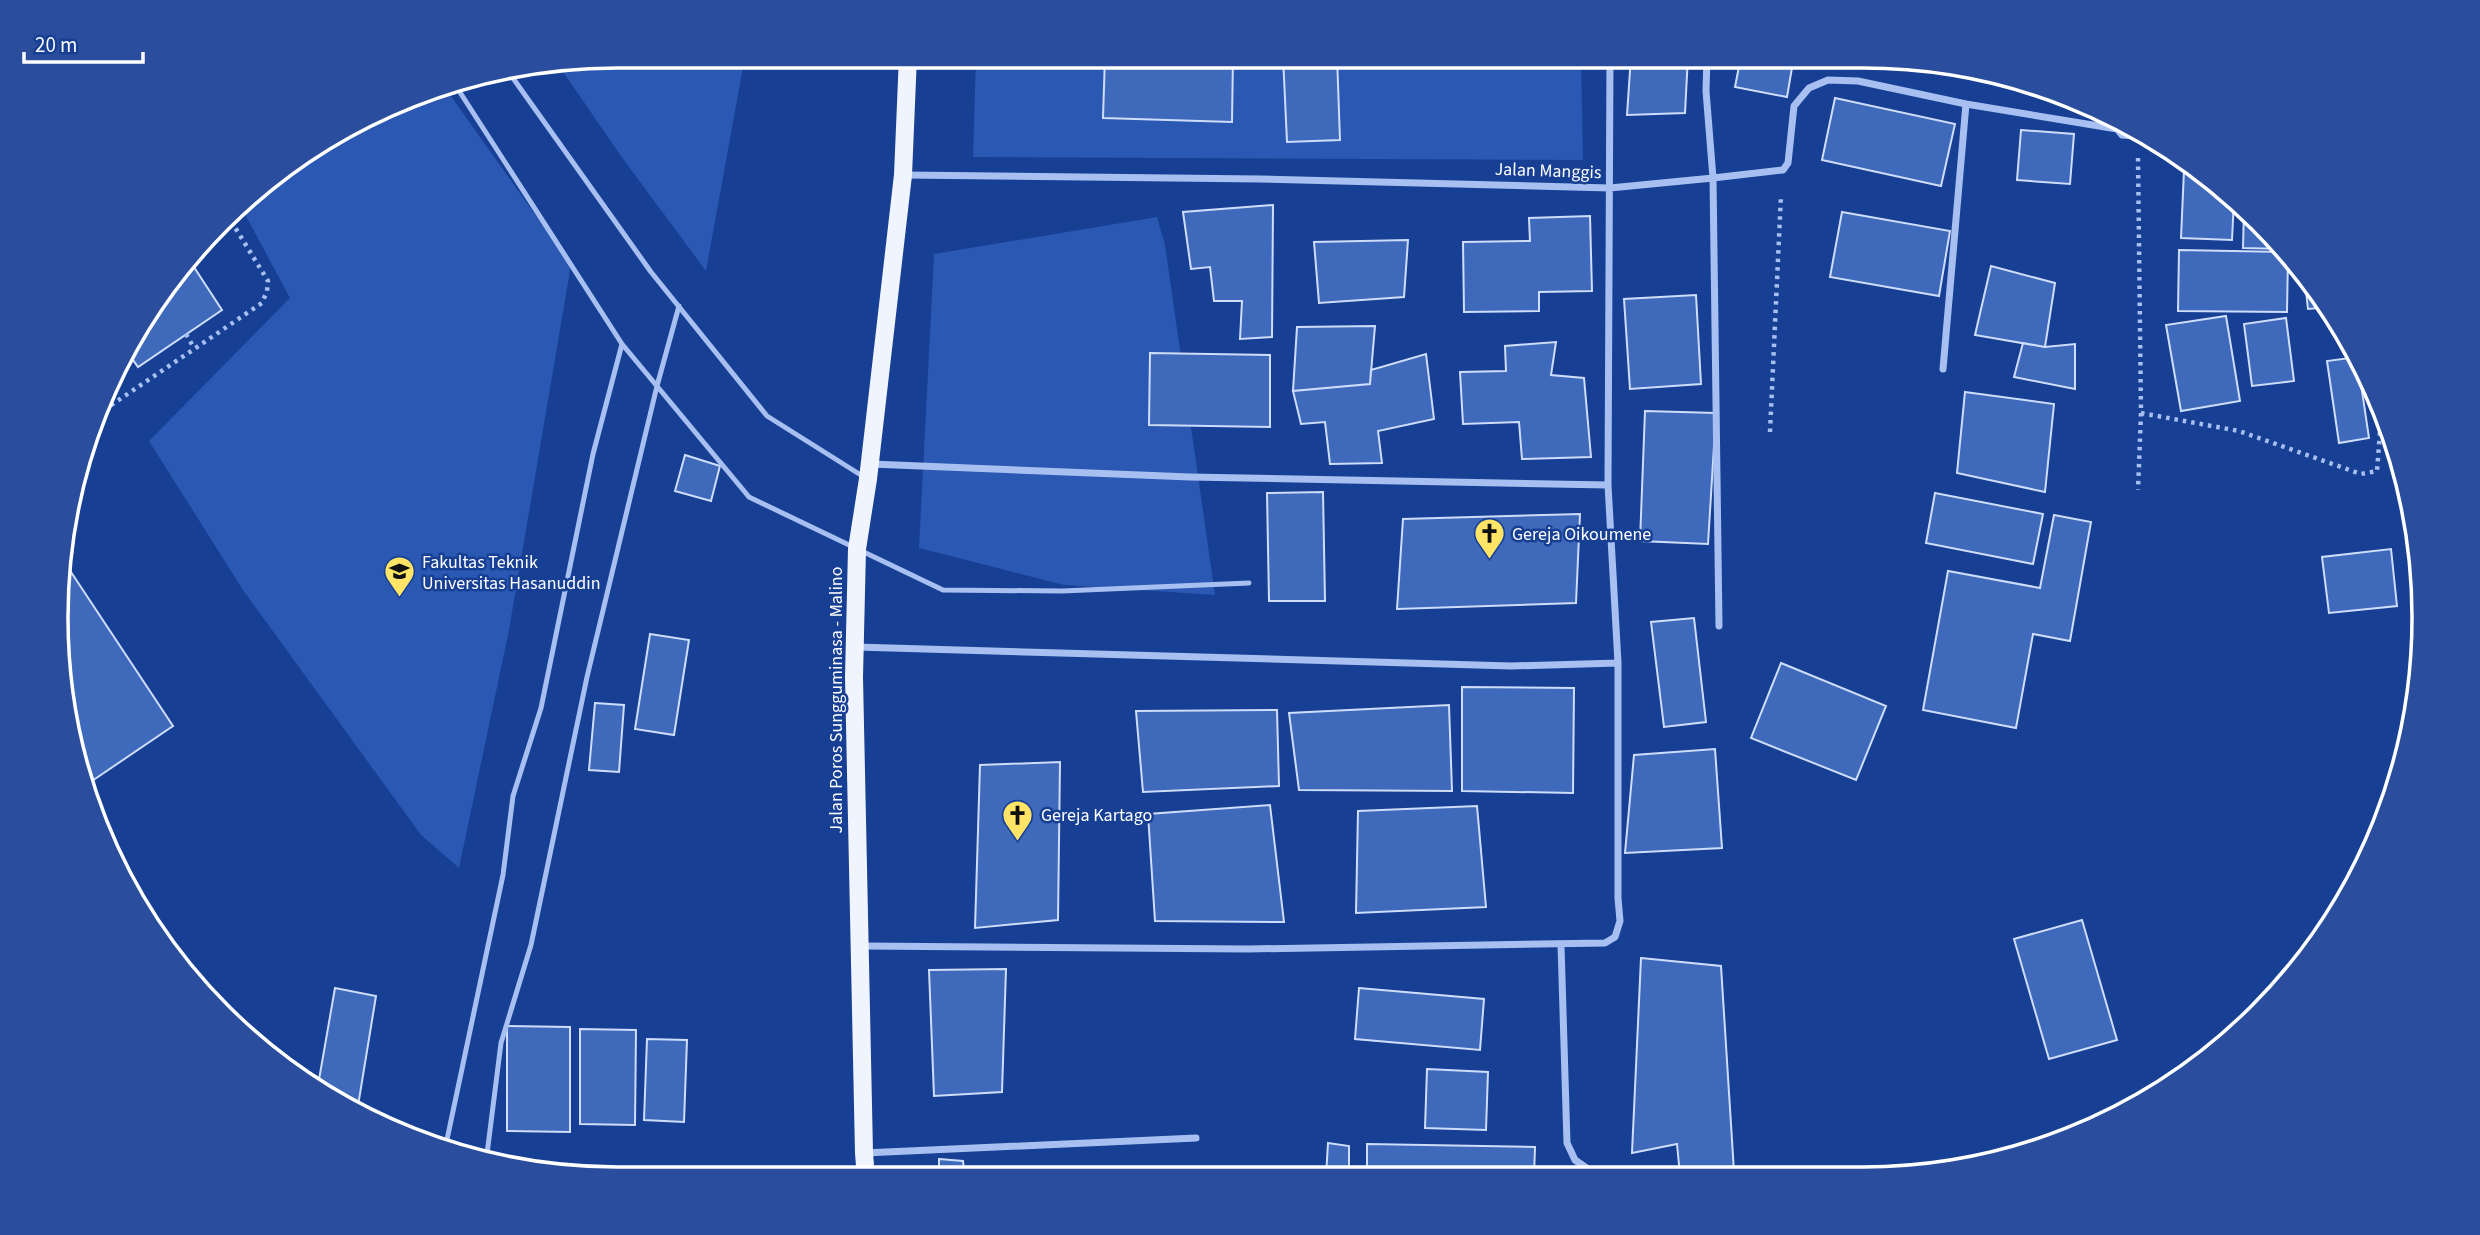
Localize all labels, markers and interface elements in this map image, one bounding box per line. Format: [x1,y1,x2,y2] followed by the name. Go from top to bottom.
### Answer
[24,21,144,65] scale bar
[35,30,77,60] text: 20 m
[1494,157,1602,185] street label: Jalan Manggis
[1472,517,1506,561] church icon: Gereja Oikoumene
[1512,522,1651,547] place label: Gereja Oikoumene
[422,550,601,596] place label: Fakultas Teknik Universitas Hasanuddin
[382,555,416,599] school or university icon: Fakultas Teknik Universitas Hasanuddin
[824,567,849,833] street label: Jalan Poros Sungguminasa - Malino
[1001,798,1035,842] church icon: Gereja Kartago
[1041,803,1152,828] place label: Gereja Kartago

